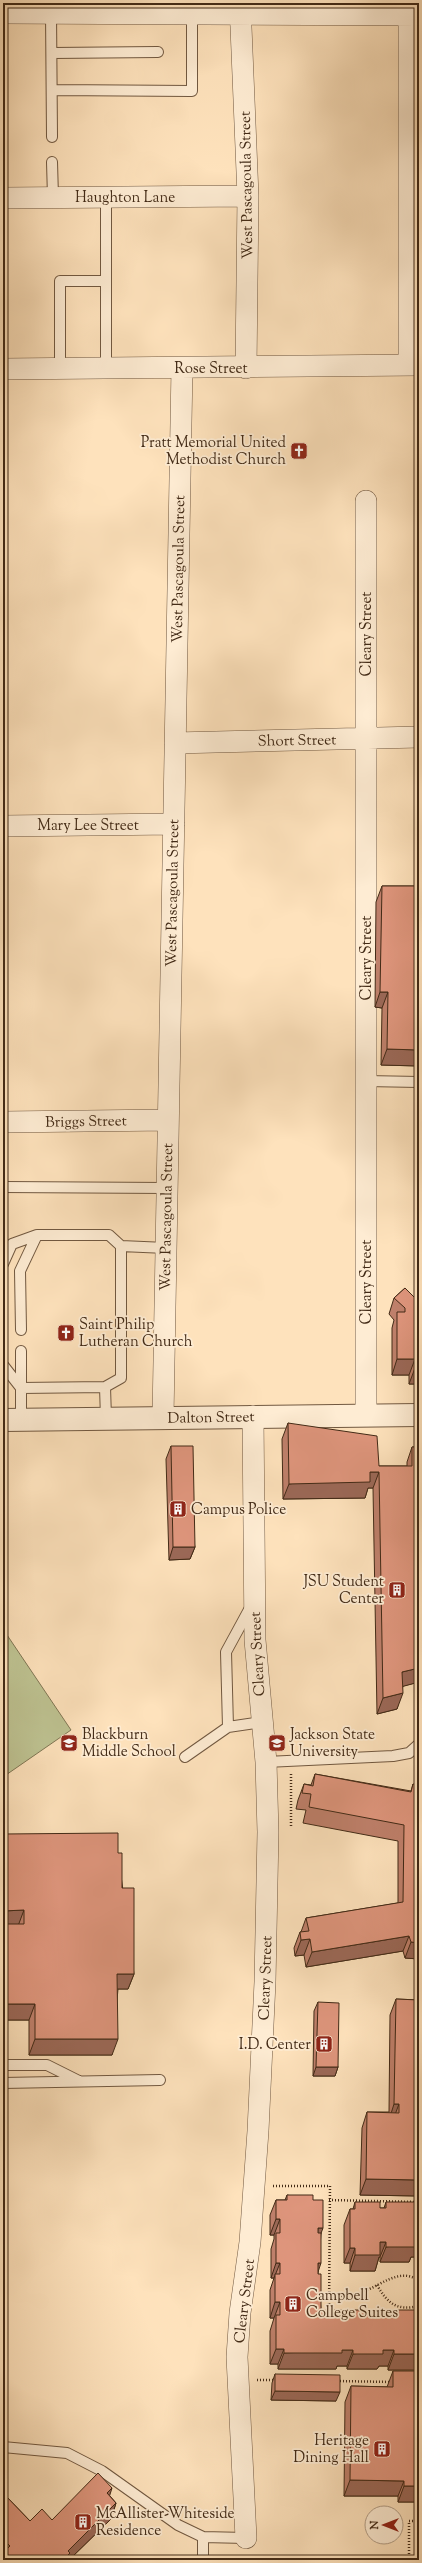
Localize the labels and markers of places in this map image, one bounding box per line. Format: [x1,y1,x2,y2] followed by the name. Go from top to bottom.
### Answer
[141,433,287,471] place label: Pratt Memorial United Methodist Church
[289,441,309,461] church icon: Pratt Memorial United Methodist Church
[79,1315,193,1353] place label: Saint Philip Lutheran Church
[56,1323,76,1343] church icon: Saint Philip Lutheran Church
[168,1499,188,1519] building icon: Campus Police
[191,1500,286,1521] place label: Campus Police
[302,1572,384,1610] place label: JSU Student Center
[387,1580,407,1600] building icon: JSU Student Center
[82,1725,176,1763] place label: Blackburn Middle School
[289,1725,375,1763] place label: Jackson State University
[59,1733,79,1753] school or university icon: Blackburn Middle School
[267,1733,287,1753] school or university icon: Jackson State University
[314,2034,334,2054] building icon: I.D. Center
[239,2035,311,2056] place label: I.D. Center
[306,2286,398,2324] place label: Campbell College Suites
[283,2294,303,2314] building icon: Campbell College Suites
[293,2431,369,2469] place label: Heritage Dining Hall
[372,2439,392,2459] building icon: Heritage Dining Hall
[96,2504,235,2542] place label: McAllister-Whiteside Residence
[73,2512,93,2532] building icon: McAllister-Whiteside Residence

